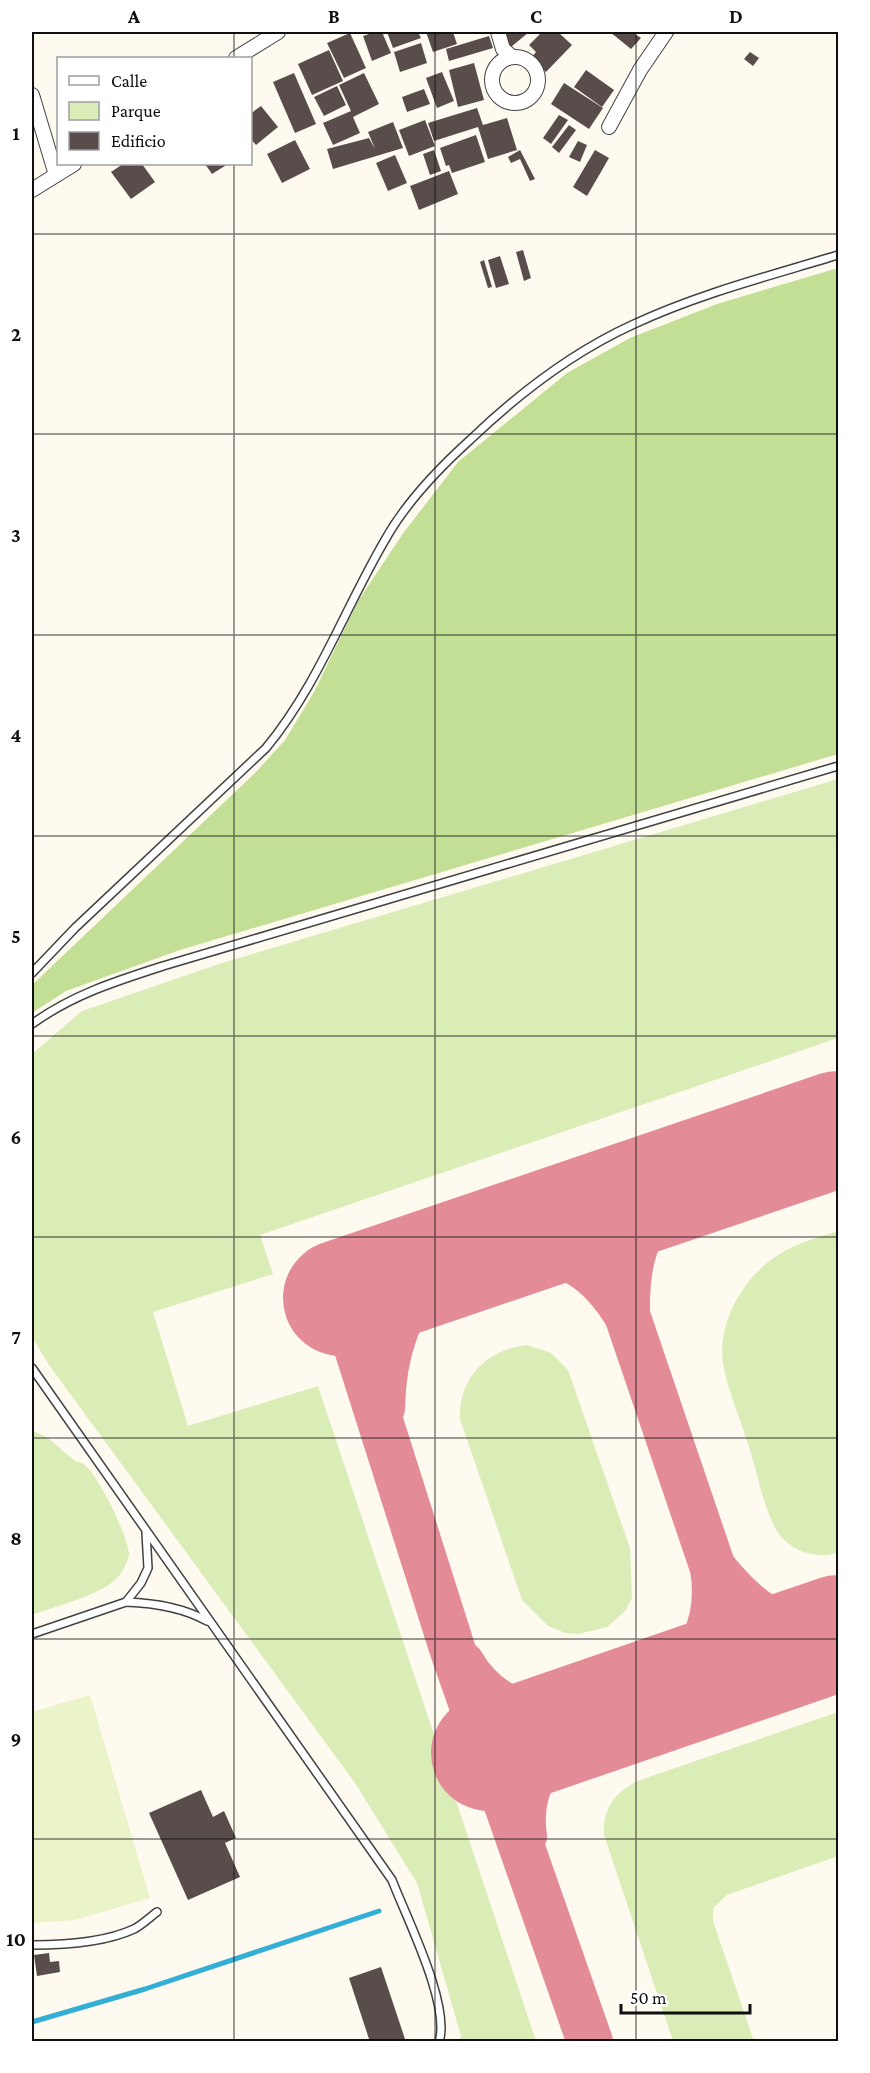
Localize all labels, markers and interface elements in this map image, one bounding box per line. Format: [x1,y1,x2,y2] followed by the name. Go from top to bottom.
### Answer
[127,5,141,27] text: A
[328,5,340,27] text: B
[530,5,542,27] text: C
[729,5,743,27] text: D
[57,57,252,165] legend
[111,71,147,91] text: Calle
[111,101,161,121] text: Parque
[12,122,20,144] text: 1
[111,131,166,151] text: Edificio
[11,323,21,345] text: 2
[11,524,21,546] text: 3
[11,724,22,746] text: 4
[11,925,21,947] text: 5
[11,1126,21,1148] text: 6
[11,1326,21,1348] text: 7
[10,1527,22,1549] text: 8
[11,1728,21,1750] text: 9
[6,1928,26,1950] text: 10
[621,1977,750,2015] scale bar
[630,1988,667,2008] text: 50 m

